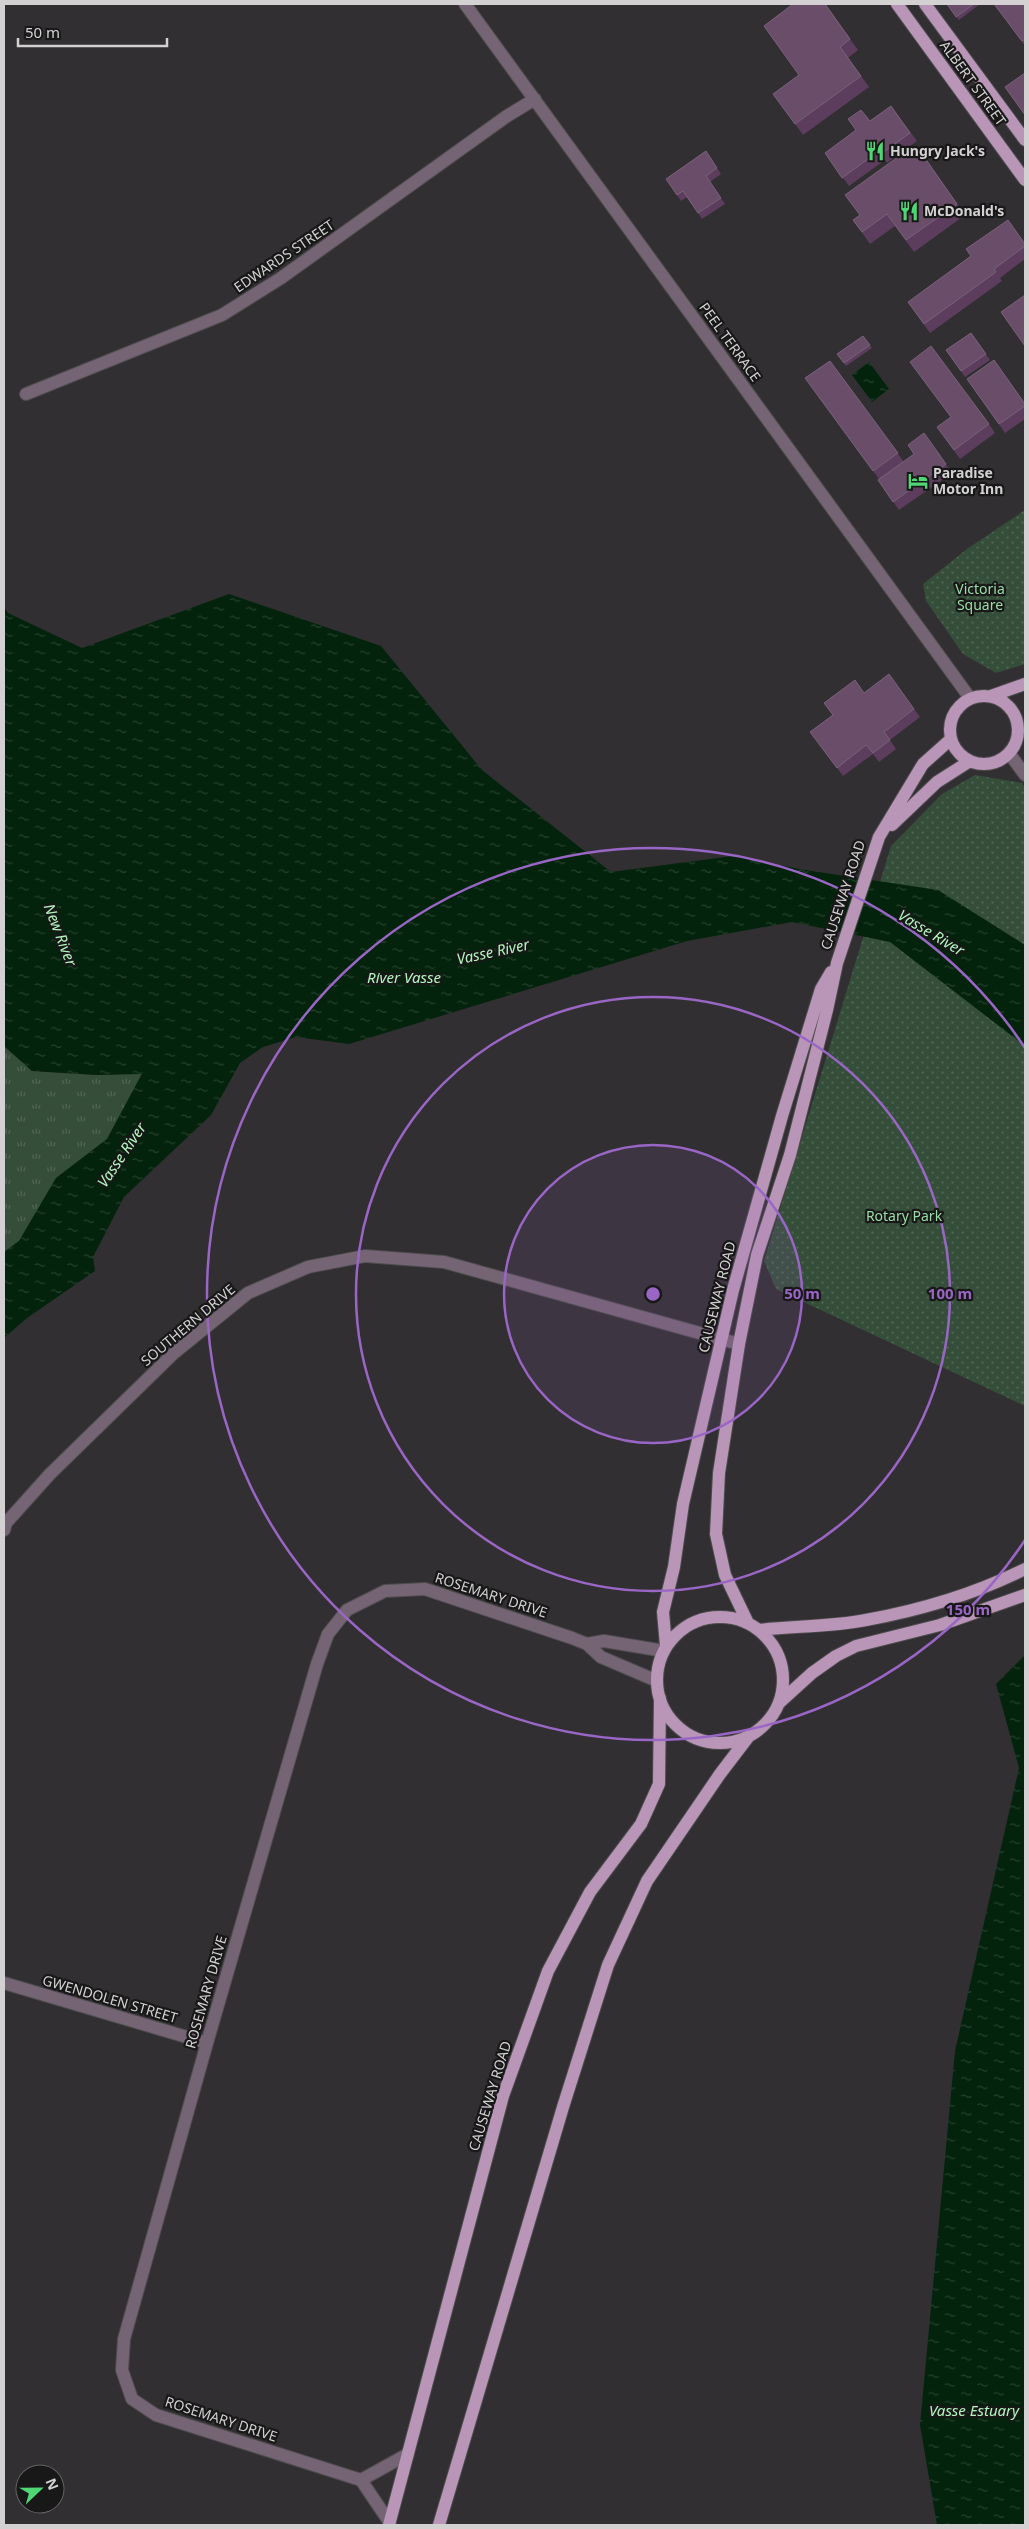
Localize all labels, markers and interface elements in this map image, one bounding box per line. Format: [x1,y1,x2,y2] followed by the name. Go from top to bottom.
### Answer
[18,15,166,47] scale bar
[25,22,60,42] text: 50 m
[936,36,1011,129] street label: ALBERT STREET
[864,140,886,162] restaurant icon: Hungry Jack's
[890,141,985,160] place label: Hungry Jack's
[898,200,920,222] restaurant icon: McDonald's
[924,201,1004,220] place label: McDonald's
[230,215,338,296] street label: EDWARDS STREET
[695,298,766,385] street label: PEEL TERRACE
[933,463,1003,498] place label: Paradise Motor Inn
[907,470,929,492] hotel icon: Paradise Motor Inn
[955,579,1005,614] park label: Victoria Square
[816,838,869,952] street label: CAUSEWAY ROAD
[40,900,82,970] water label: New River
[895,905,969,960] water label: Vasse River
[455,933,532,968] water label: Vasse River
[367,967,441,987] water label: River Vasse
[92,1117,151,1191] water label: Vasse River
[866,1206,943,1225] park label: Rotary Park
[693,1239,740,1355] street label: CAUSEWAY ROAD
[137,1280,239,1370] street label: SOUTHERN DRIVE
[784,1283,820,1303] text: 50 m
[928,1283,972,1303] text: 100 m
[644,1285,662,1303] centre of rings
[433,1567,550,1622] street label: ROSEMARY DRIVE
[946,1599,990,1619] text: 150 m
[180,1933,231,2051] street label: ROSEMARY DRIVE
[40,1970,180,2027] street label: GWENDOLEN STREET
[464,2038,515,2153] street label: CAUSEWAY ROAD
[163,2391,280,2446] street label: ROSEMARY DRIVE
[929,2400,1020,2420] water label: Vasse Estuary
[15,2464,65,2514] north arrow
[42,2475,63,2493] text: N

